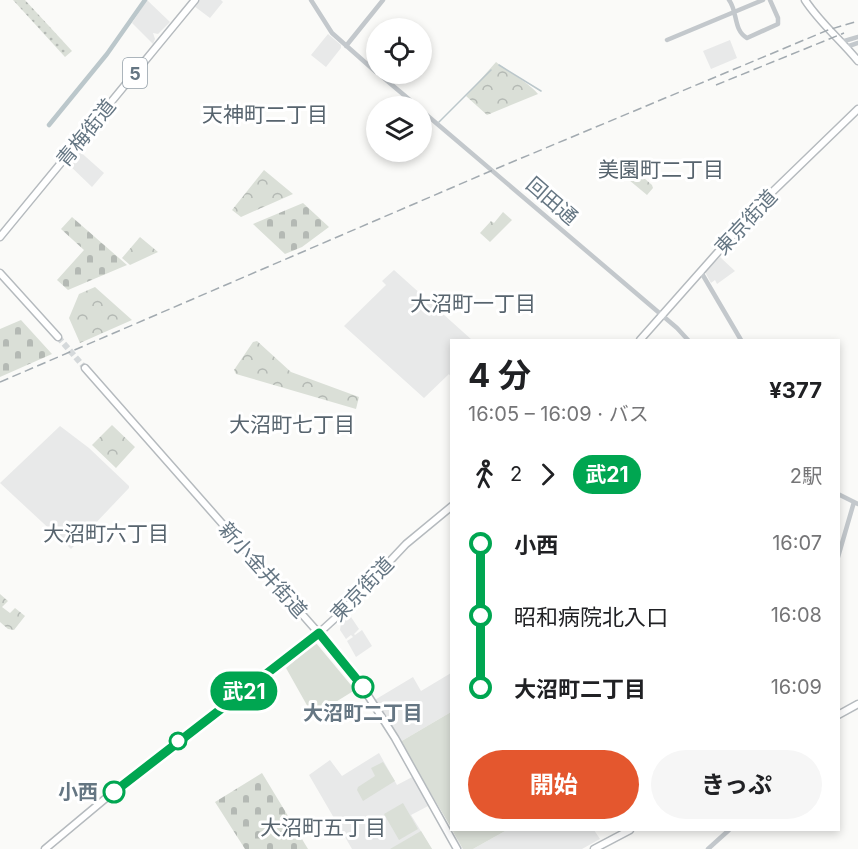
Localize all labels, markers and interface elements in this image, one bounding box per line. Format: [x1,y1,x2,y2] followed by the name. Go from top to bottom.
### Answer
[366,18,432,162] map controls
[366,18,432,84] button: locate
[123,58,147,88] road number: 5
[52,94,120,172] street label: 青梅街道
[366,96,432,162] button: layers
[202,102,328,127] district label: 天神町二丁目
[598,157,724,182] district label: 美園町二丁目
[521,172,583,230] street label: 回田通
[710,185,782,259] street label: 東京街道
[410,291,536,316] district label: 大沼町一丁目
[468,355,531,395] text: 4 分
[769,377,822,403] text: ¥377
[468,402,649,426] text: 16:05 – 16:09 · バス
[229,412,355,437] district label: 大沼町七丁目
[468,458,501,491] icon: walk
[531,458,564,491] icon: forward
[510,462,522,486] text: 2
[585,462,629,487] text: 武21
[790,464,822,488] text: 2駅
[214,517,312,623] street label: 新小金井街道
[43,521,169,546] district label: 大沼町六丁目
[772,531,822,555] text: 16:07
[514,532,558,558] text: 小西
[326,552,398,626] street label: 東京街道
[771,603,822,627] text: 16:08
[514,604,668,630] text: 昭和病院北入口
[210,672,278,710] line badge: 武21
[771,675,822,699] text: 16:09
[352,676,374,698] marker: 大沼町二丁目
[514,676,646,702] text: 大沼町二丁目
[222,679,266,704] text: 武21
[303,701,423,725] place label: 大沼町二丁目
[169,732,187,750] unlabelled marker
[468,750,639,819] button: 開始
[651,750,822,819] button: きっぷ
[58,780,98,804] place label: 小西
[103,781,125,803] marker: 小西
[260,815,386,840] district label: 大沼町五丁目

